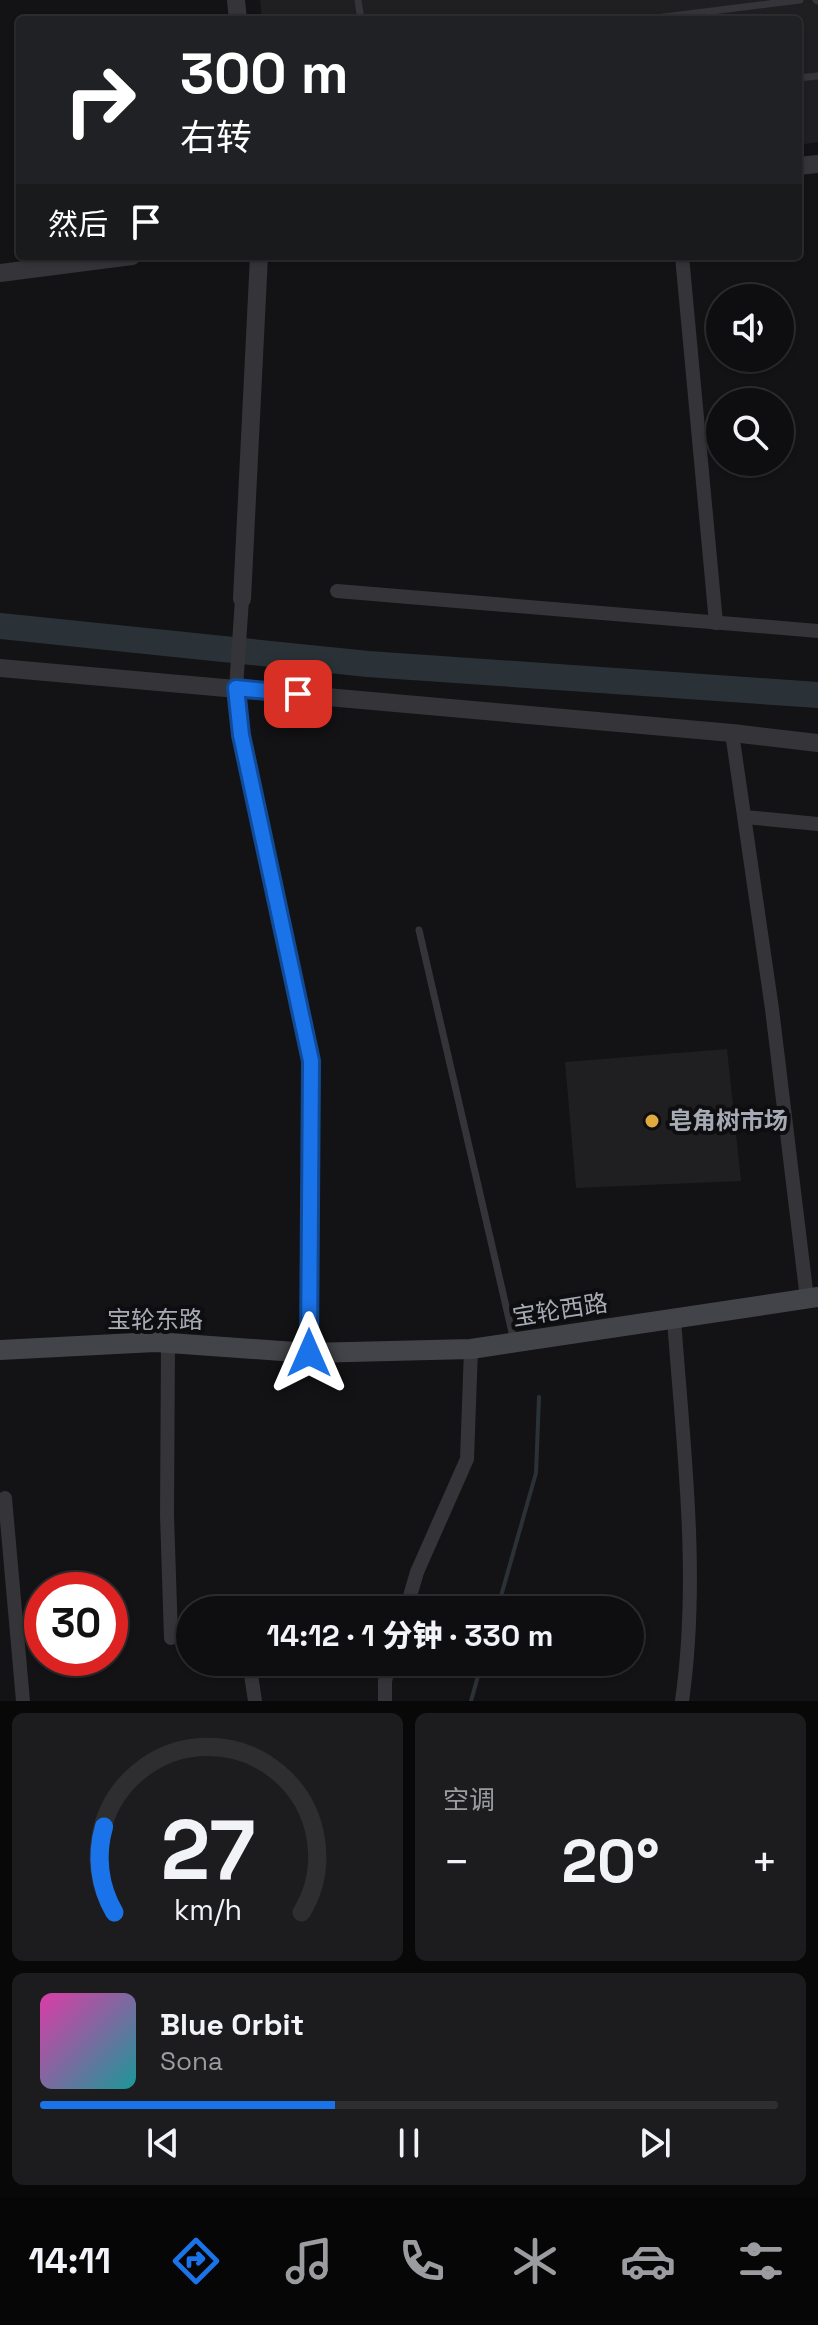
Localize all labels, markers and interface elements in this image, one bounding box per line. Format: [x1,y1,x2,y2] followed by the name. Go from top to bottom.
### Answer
[180,38,349,109] text: 300 m
[48,48,152,152] icon: right
[180,115,252,161] text: 右转
[124,200,168,244] icon: arrive
[48,205,108,244] text: 然后
[706,284,794,476] map controls
[706,284,794,372] button: sound
[706,388,794,476] button: search
[264,660,332,728] pin
[276,672,320,716] icon: arrive
[668,1105,788,1136] place label: 皂角树市场
[643,1112,661,1130] marker: 皂角树市场
[510,1287,610,1332] street label: 宝轮西路
[107,1304,203,1335] street label: 宝轮东路
[267,1311,351,1395] position arrow
[24,1572,128,1676] speed limit sign: 30
[267,1616,553,1655] text: 14:12 · 1 分钟 · 330 m
[443,1783,495,1817] text: 空调
[160,1797,255,1903] text: 27
[561,1823,660,1900] text: 20°
[443,1834,470,1890] text: −
[751,1834,778,1890] text: +
[173,1892,242,1928] text: km/h
[160,2005,304,2044] text: Blue Orbit
[160,2044,223,2078] text: Sona
[141,2121,185,2165] icon: previous
[387,2121,431,2165] icon: pause
[633,2121,677,2165] icon: next
[168,2233,224,2289] icon: directions
[281,2233,337,2289] icon: music
[394,2233,450,2289] icon: phone
[507,2233,563,2289] icon: climate
[620,2233,676,2289] icon: car
[733,2233,789,2289] icon: filters
[29,2238,111,2284] text: 14:11

